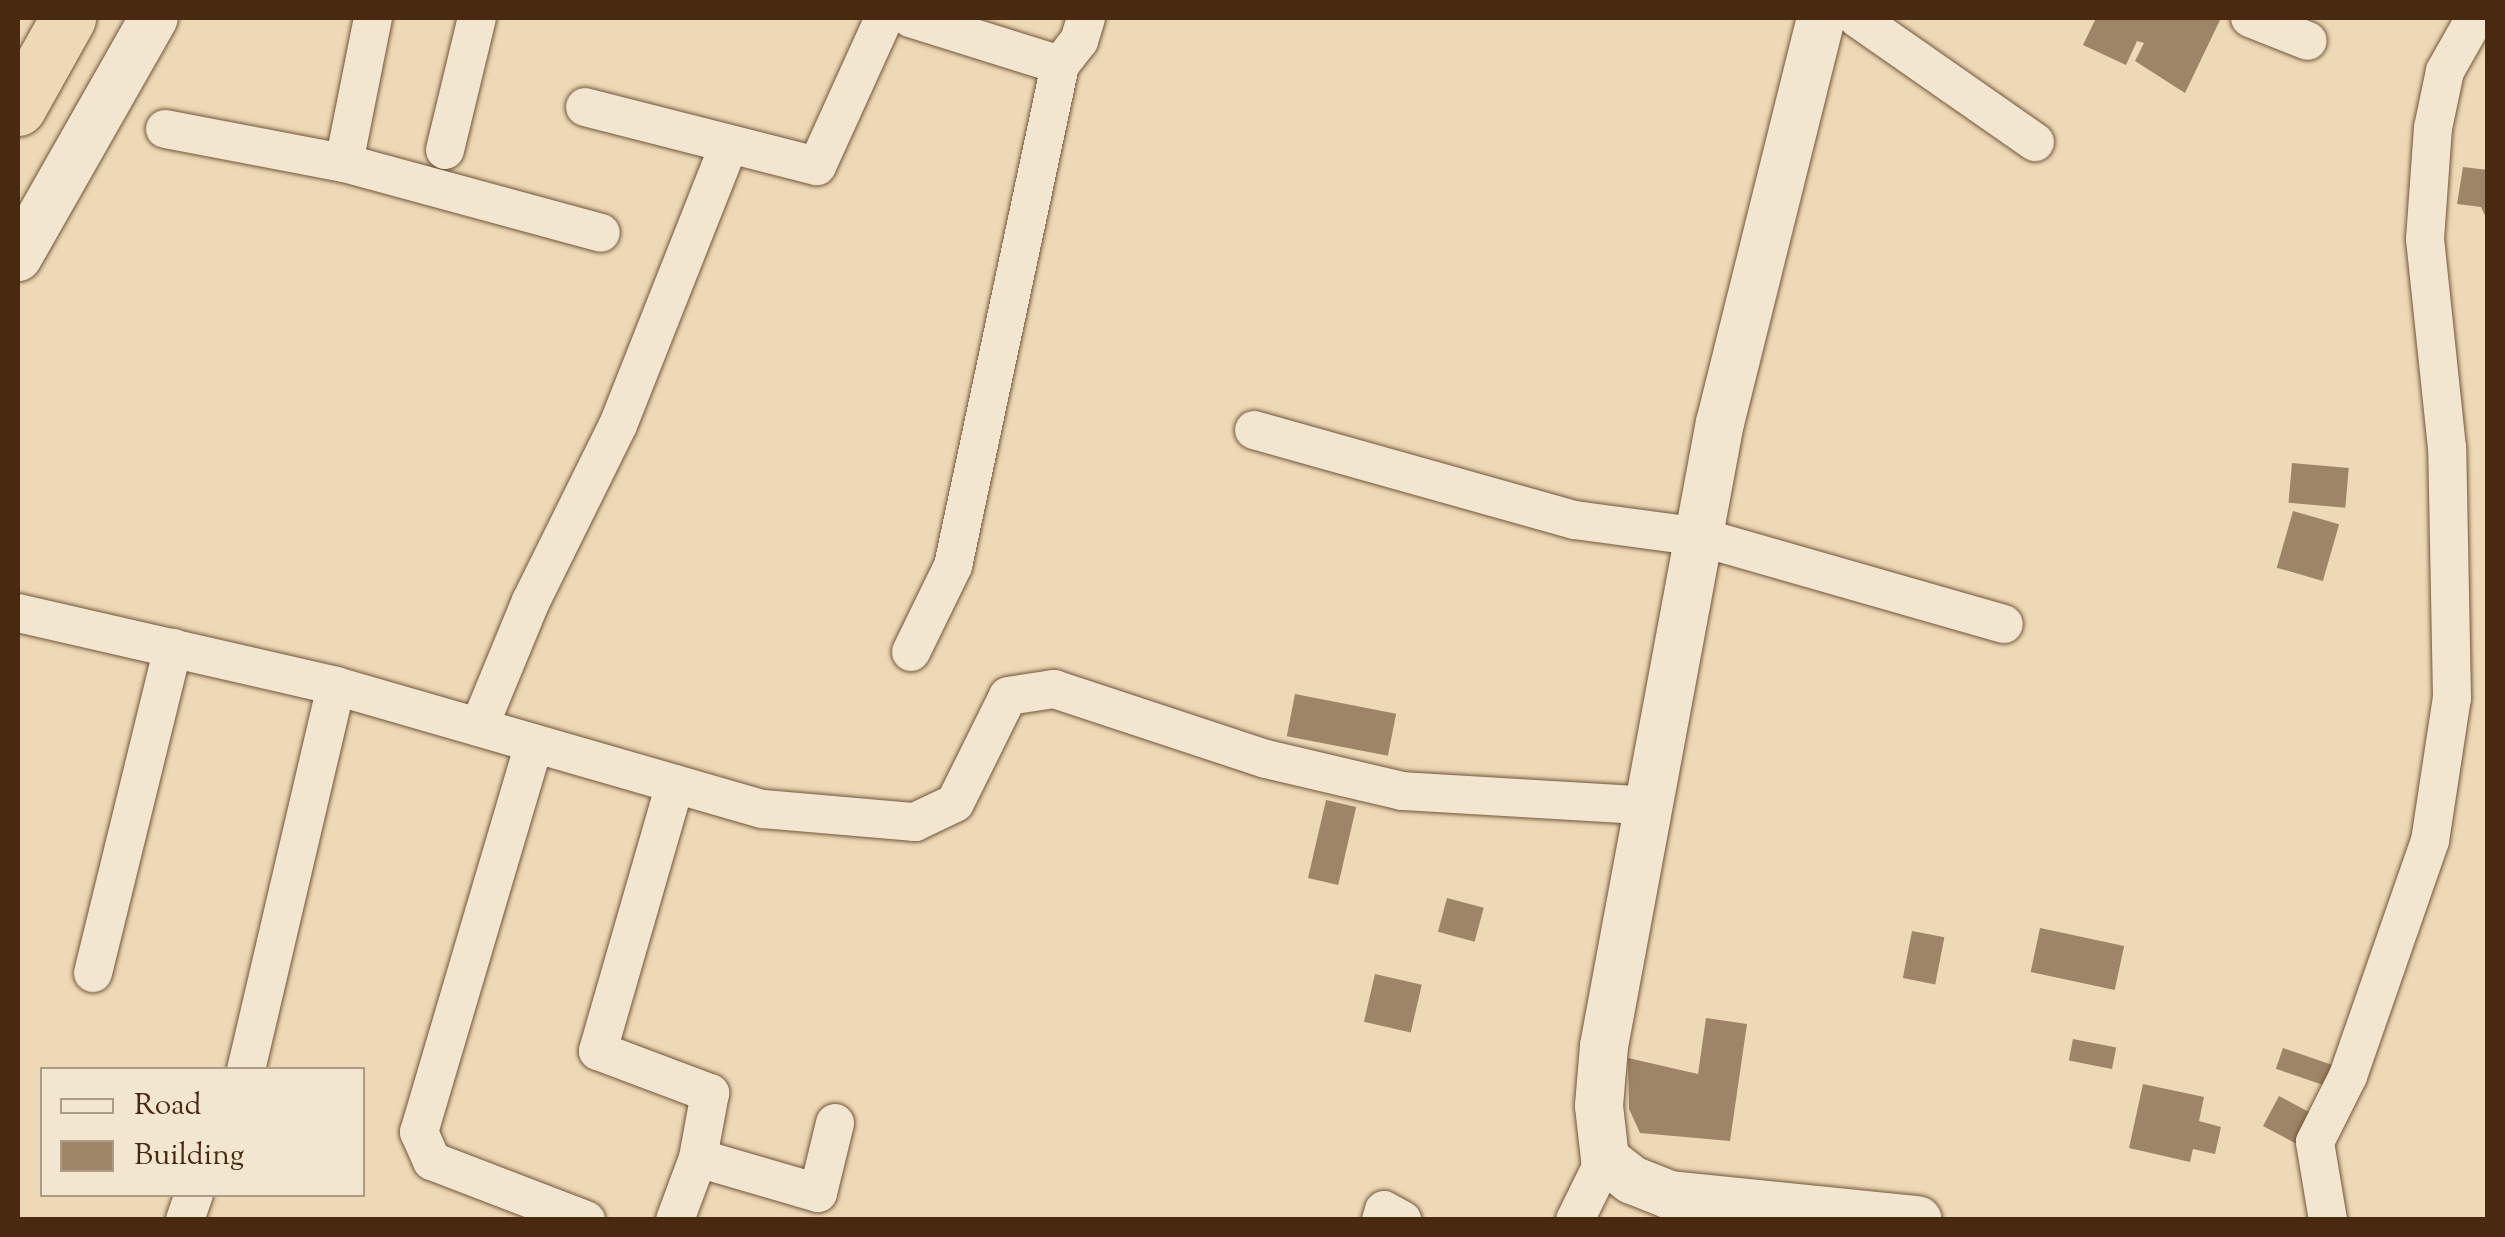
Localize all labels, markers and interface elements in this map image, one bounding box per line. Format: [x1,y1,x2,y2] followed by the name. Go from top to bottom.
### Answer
[40,1067,365,1197] legend
[134,1085,201,1128] text: Road
[134,1135,244,1178] text: Building

